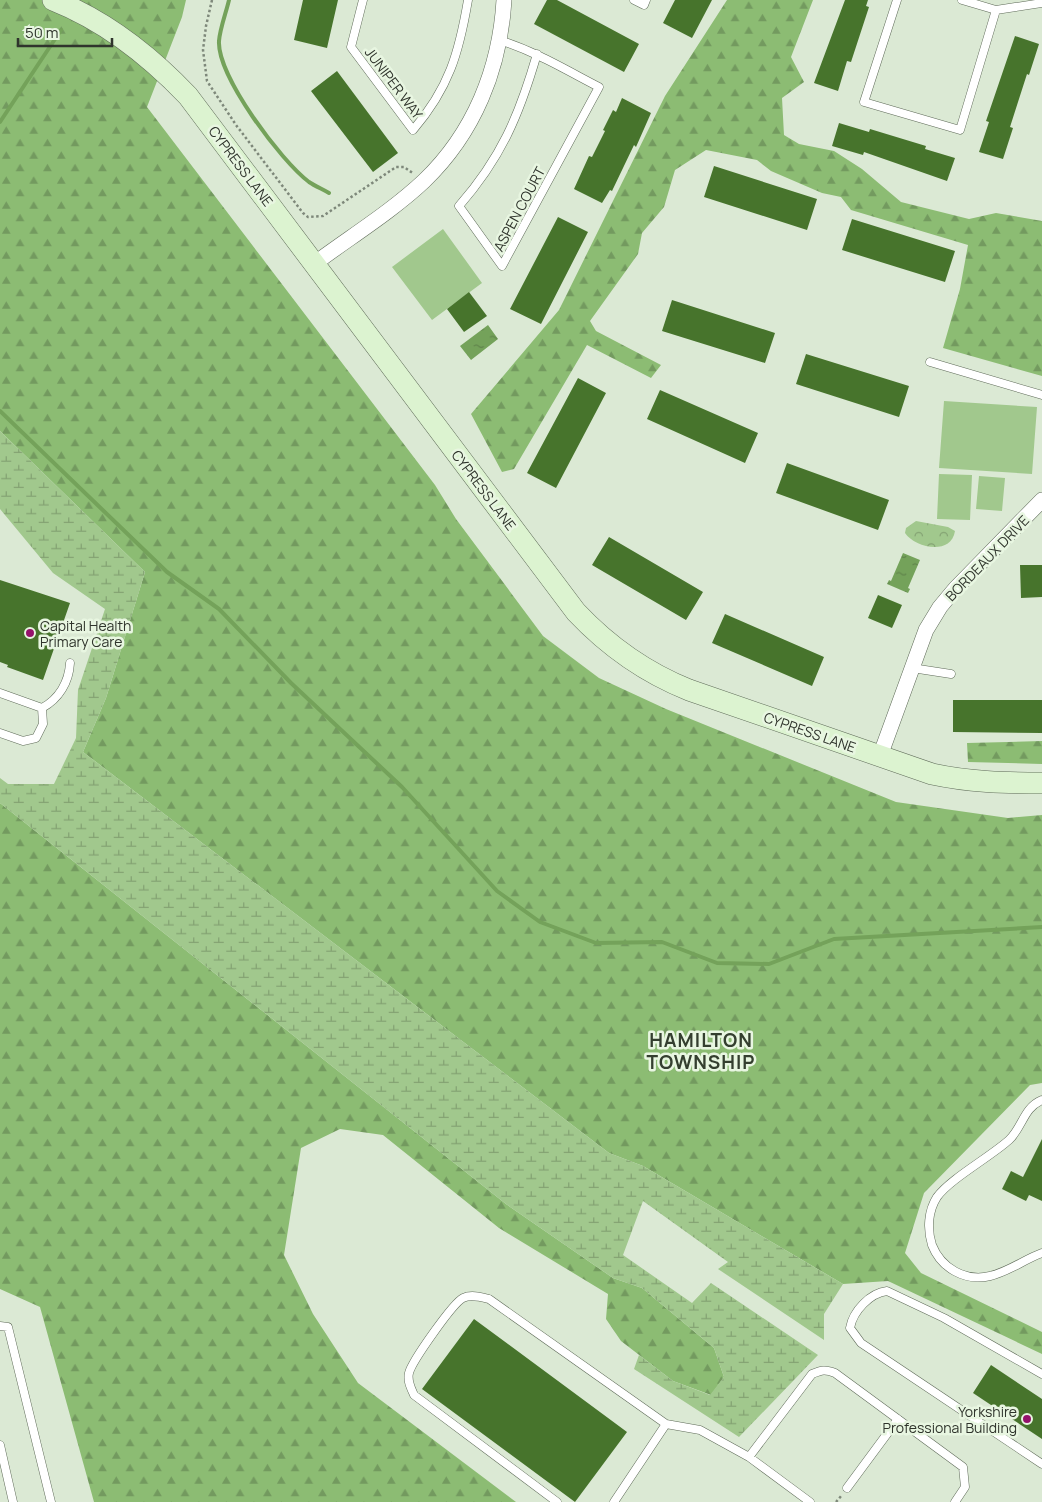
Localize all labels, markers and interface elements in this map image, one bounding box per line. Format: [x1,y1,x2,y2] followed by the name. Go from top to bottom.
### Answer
[18,15,111,47] scale bar
[25,22,59,43] text: 50 m
[361,43,427,123] street label: JUNIPER WAY
[204,122,278,210] street label: CYPRESS LANE
[489,163,550,255] street label: ASPEN COURT
[447,446,521,534] street label: CYPRESS LANE
[941,511,1033,605] street label: BORDEAUX DRIVE
[40,616,131,651] place label: Capital Health Primary Care
[24,627,36,639] marker: Capital Health Primary Care
[761,707,859,757] street label: CYPRESS LANE
[646,1027,756,1075] district label: HAMILTON TOWNSHIP
[882,1402,1017,1437] place label: Yorkshire Professional Building
[1021,1413,1033,1425] marker: Yorkshire Professional Building

